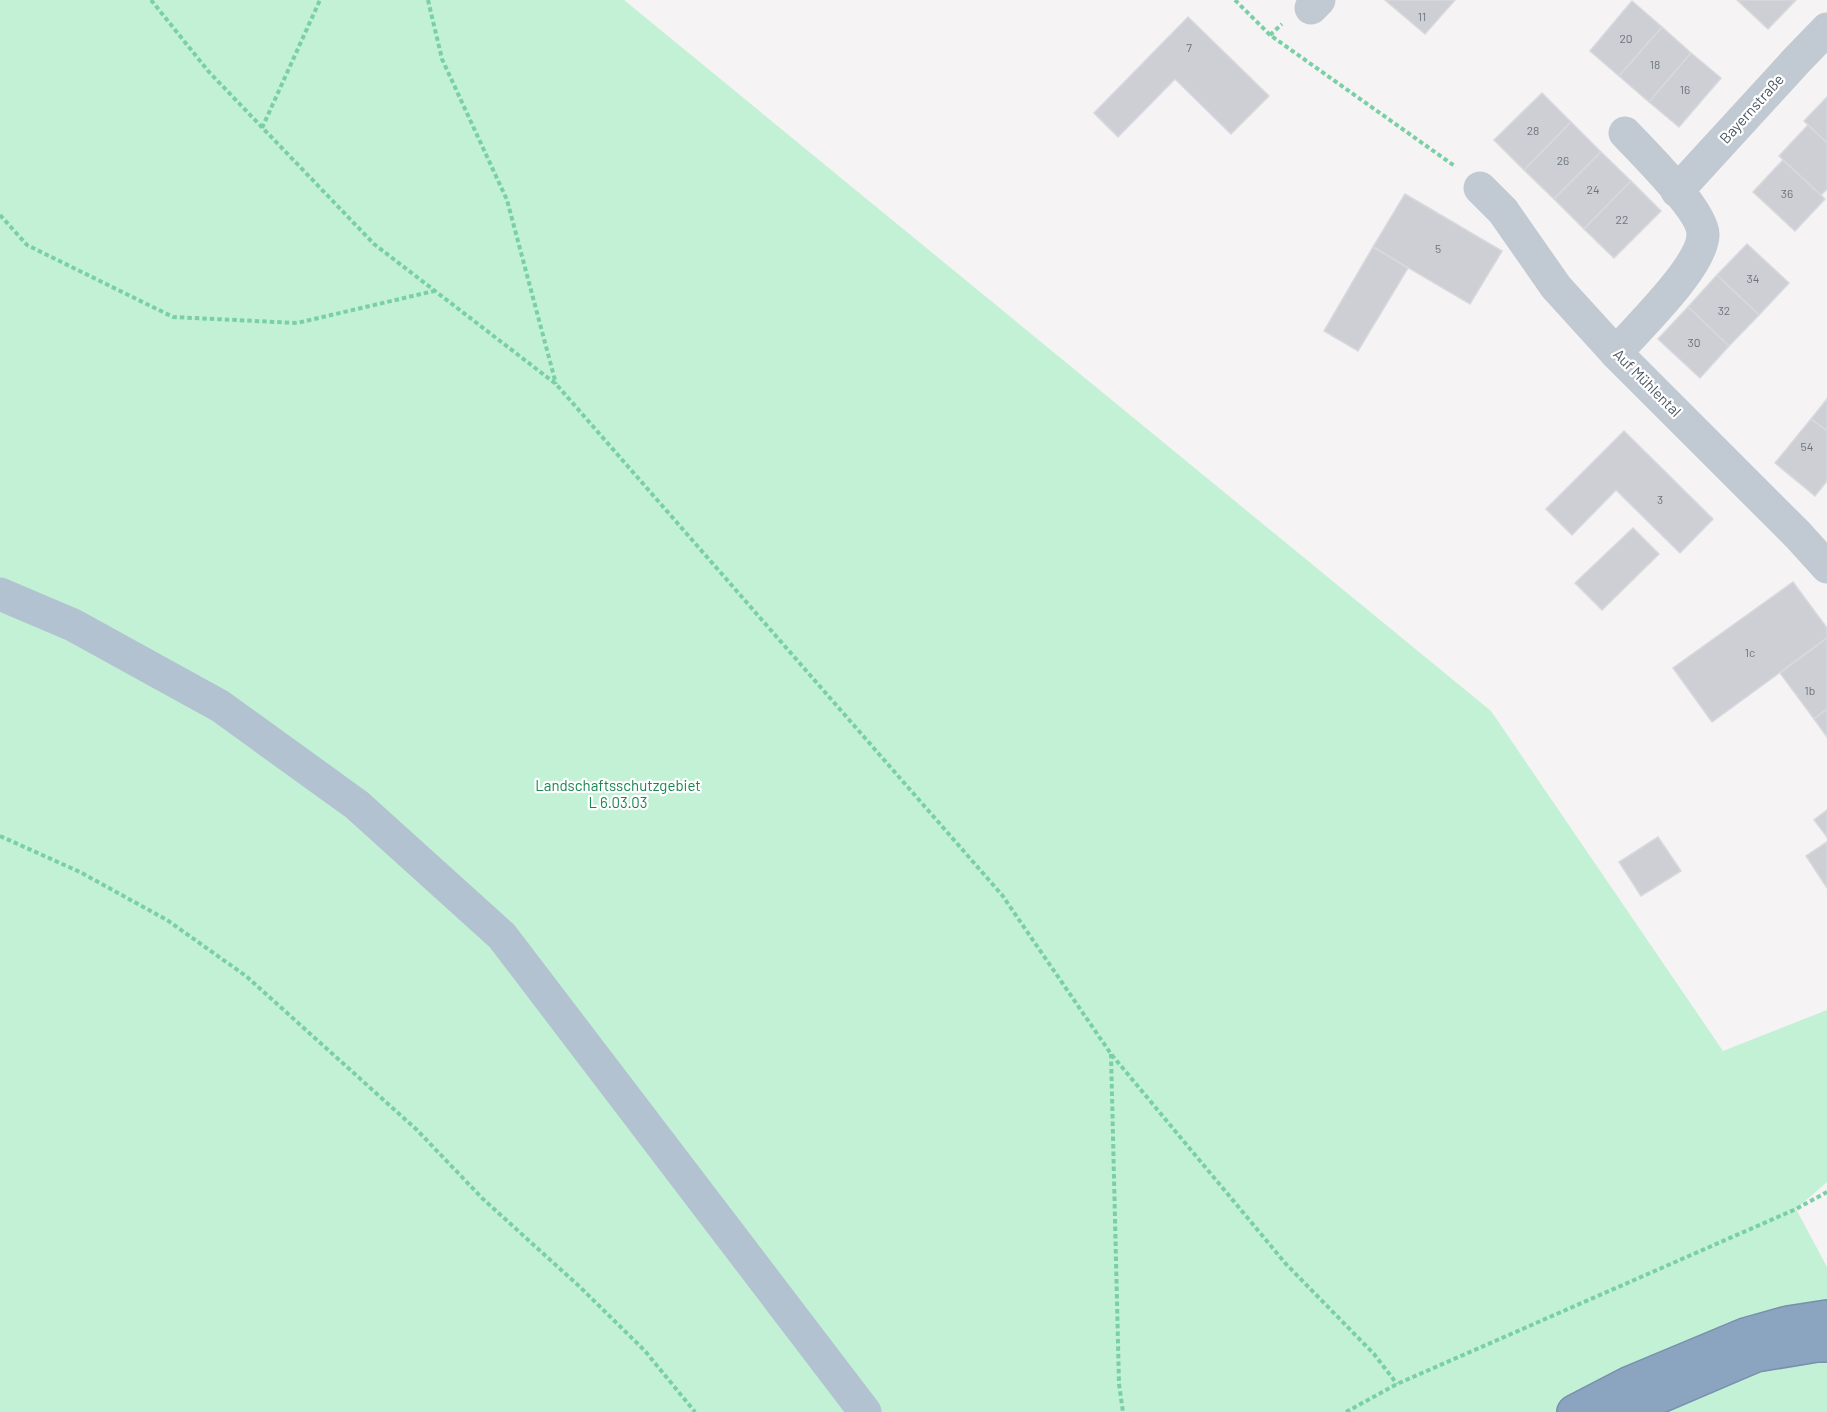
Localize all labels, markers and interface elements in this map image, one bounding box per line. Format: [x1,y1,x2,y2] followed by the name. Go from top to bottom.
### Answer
[1418,9,1426,23] house number: 11
[1619,31,1633,45] house number: 20
[1186,40,1192,54] house number: 7
[1650,57,1660,71] house number: 18
[1715,70,1787,147] street label: Bayernstraße
[1680,82,1690,96] house number: 16
[1527,123,1539,137] house number: 28
[1557,153,1569,167] house number: 26
[1586,182,1600,196] house number: 24
[1781,186,1793,200] house number: 36
[1616,212,1628,226] house number: 22
[1435,241,1441,255] house number: 5
[1747,271,1759,285] house number: 34
[1718,303,1730,317] house number: 32
[1688,335,1700,349] house number: 30
[1610,345,1685,420] street label: Auf Mühlental
[1801,439,1813,453] house number: 54
[1657,492,1663,506] house number: 3
[1745,645,1755,659] house number: 1c
[1805,683,1815,697] house number: 1b
[535,776,701,811] park label: Landschaftsschutzgebiet L 6.03.03

